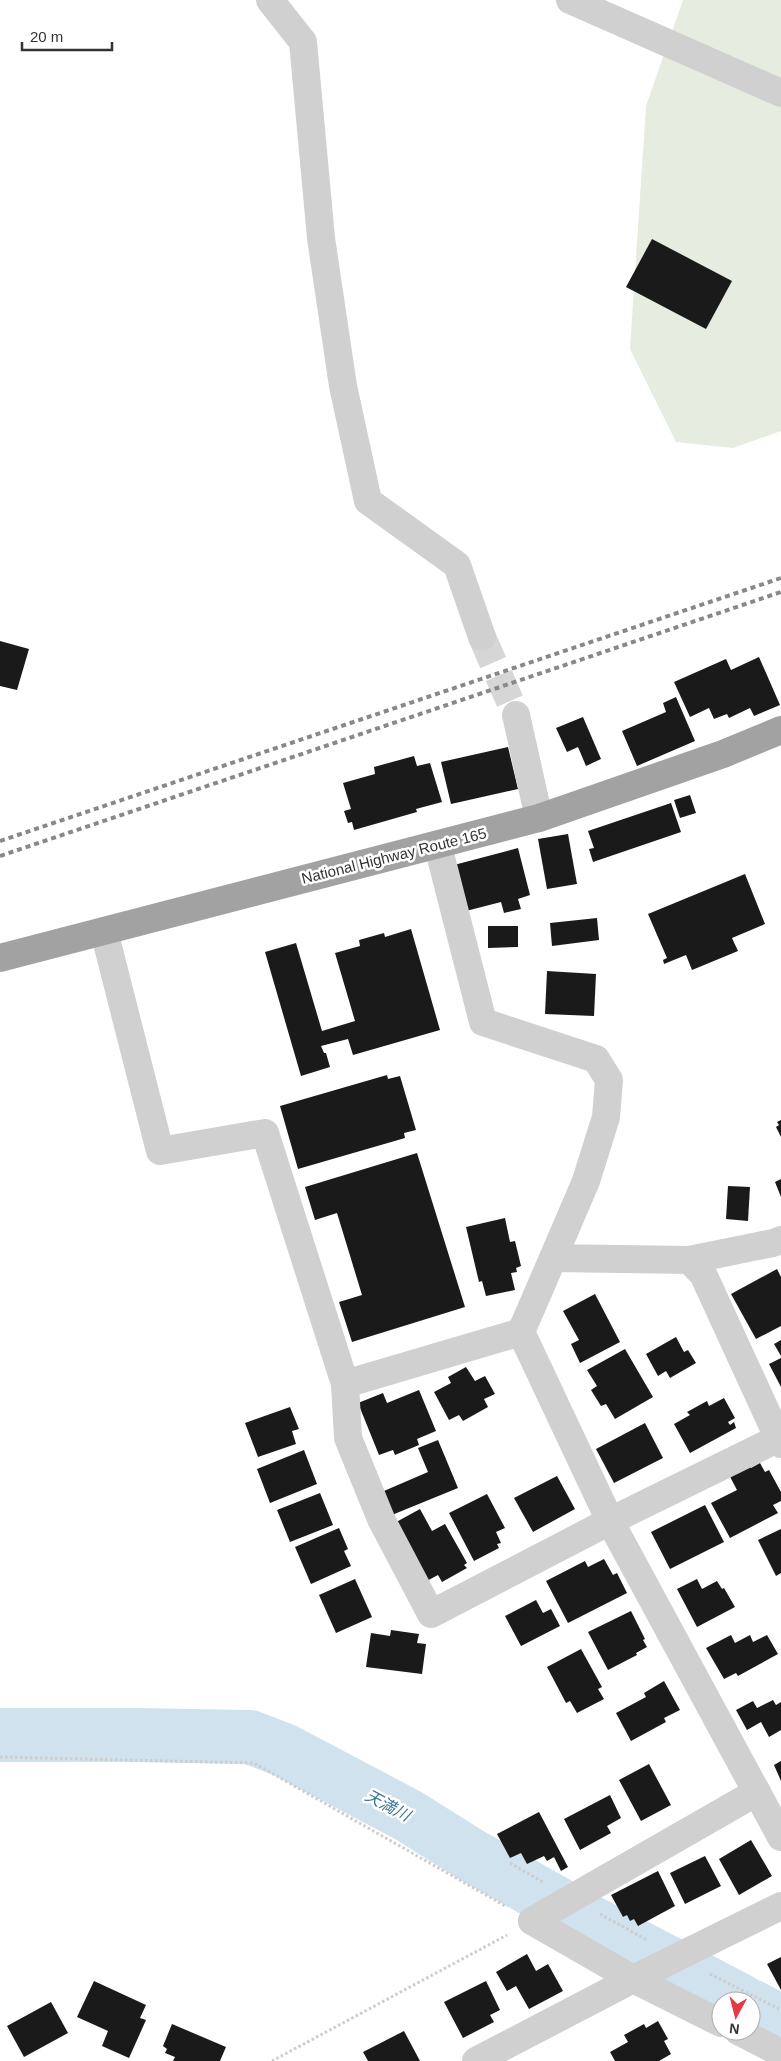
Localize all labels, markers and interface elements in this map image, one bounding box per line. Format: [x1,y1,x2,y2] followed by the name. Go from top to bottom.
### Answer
[22,20,112,52] scale bar
[30,28,63,45] text: 20 m
[300,824,488,887] street label: National Highway Route 165
[363,1787,415,1825] water label: 天満川
[711,1991,761,2041] north arrow
[728,2020,740,2037] text: N

